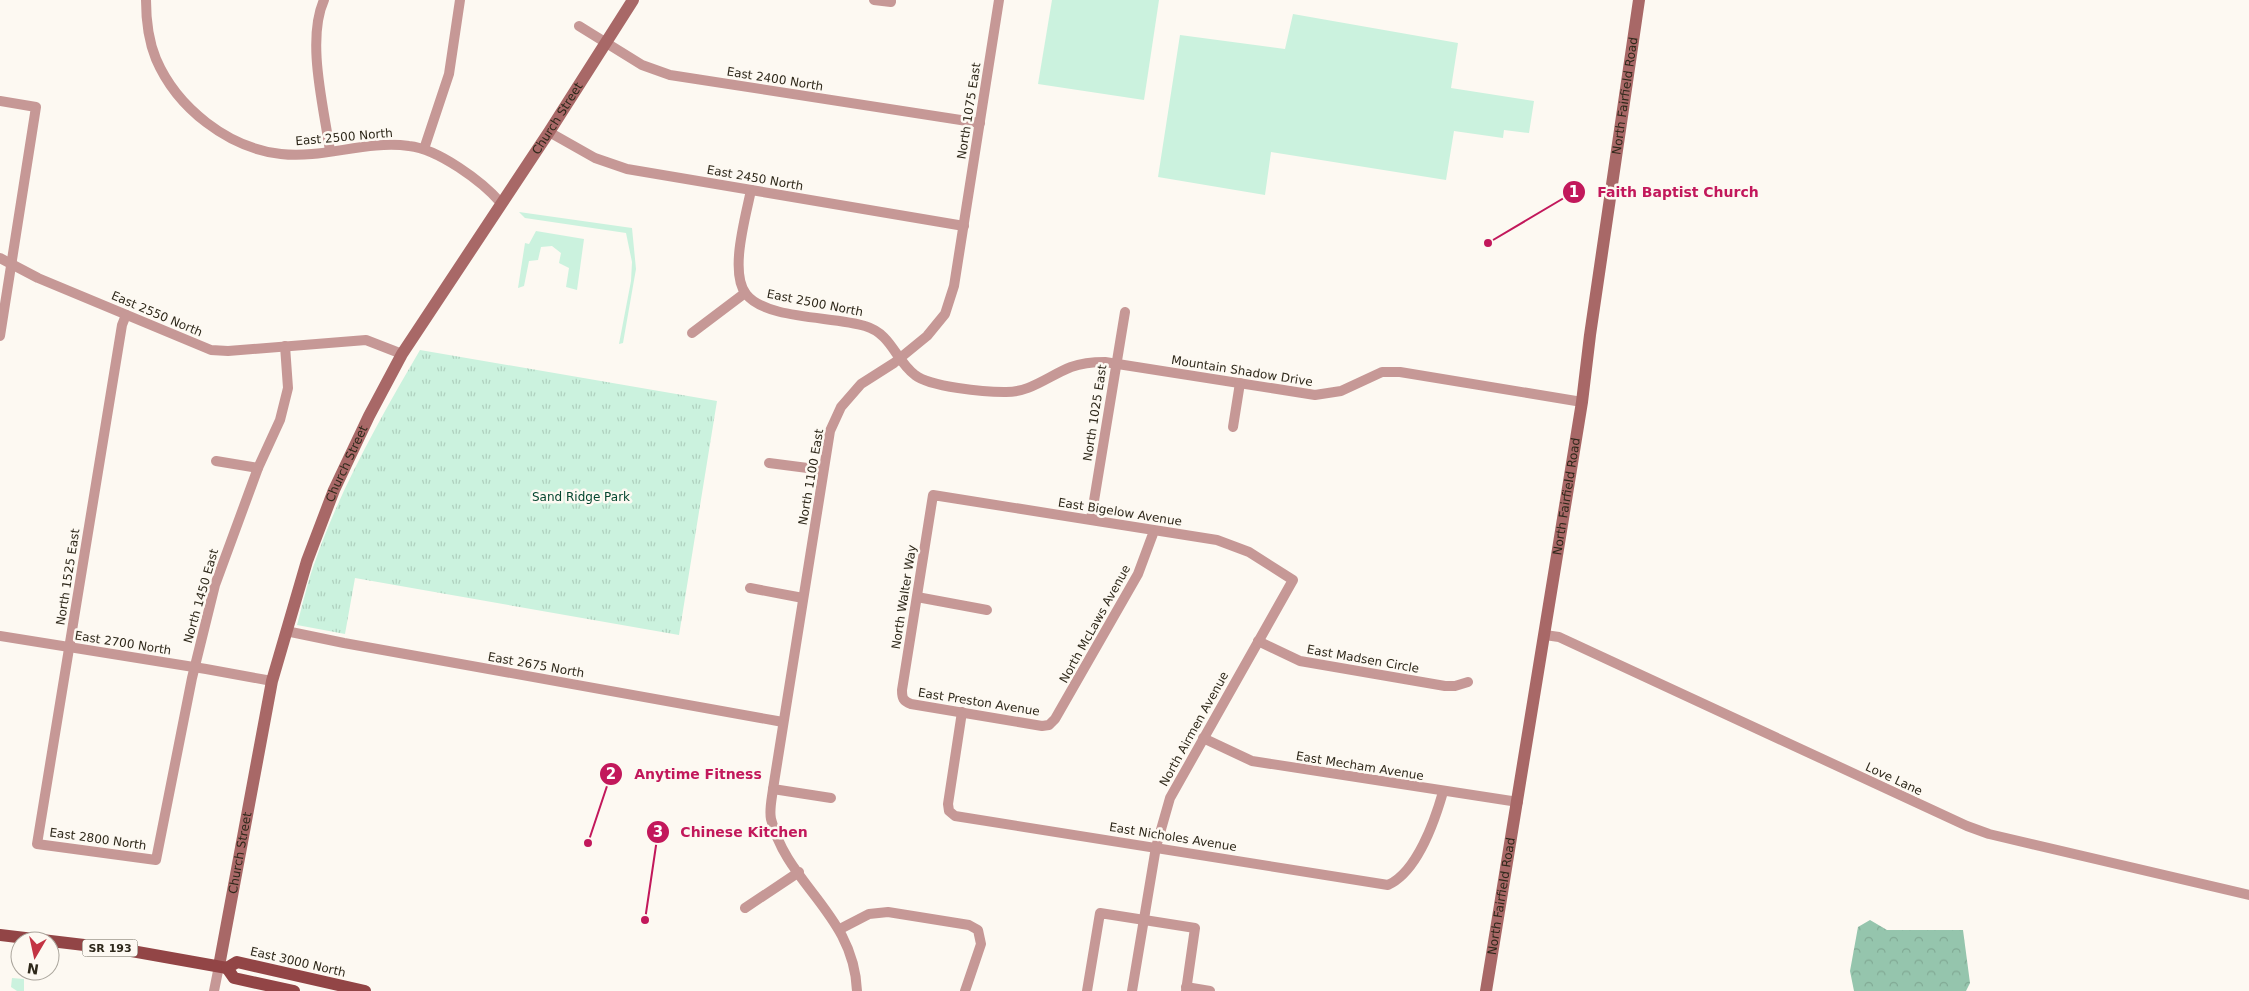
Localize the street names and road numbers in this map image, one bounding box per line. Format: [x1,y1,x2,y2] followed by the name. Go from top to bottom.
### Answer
[1609,36,1641,156] street label: North Fairfield Road
[954,61,984,160] street label: North 1075 East
[726,64,824,94] street label: East 2400 North
[529,80,586,157] street label: Church Street
[295,126,393,148] street label: East 2500 North
[706,163,804,193] street label: East 2450 North
[766,287,864,319] street label: East 2500 North
[109,288,205,340] street label: East 2550 North
[1170,353,1314,389] street label: Mountain Shadow Drive
[1080,363,1110,462] street label: North 1025 East
[323,423,371,504] street label: Church Street
[796,427,826,526] street label: North 1100 East
[1550,437,1583,556] street label: North Fairfield Road
[1057,495,1183,529] street label: East Bigelow Avenue
[53,527,83,626] street label: North 1525 East
[889,544,919,650] street label: North Walter Way
[181,547,221,645] street label: North 1450 East
[1057,563,1133,685] street label: North McLaws Avenue
[74,628,172,658] street label: East 2700 North
[1306,642,1420,676] street label: East Madsen Circle
[487,650,585,680] street label: East 2675 North
[1157,669,1231,789] street label: North Airmen Avenue
[917,685,1041,719] street label: East Preston Avenue
[1295,749,1425,783] street label: East Mecham Avenue
[1863,760,1925,798] street label: Love Lane
[226,811,255,895] street label: Church Street
[1108,820,1238,854] street label: East Nicholes Avenue
[49,825,147,853] street label: East 2800 North
[1485,837,1518,956] street label: North Fairfield Road
[82,940,138,956] road number: SR 193
[249,944,347,980] street label: East 3000 North

